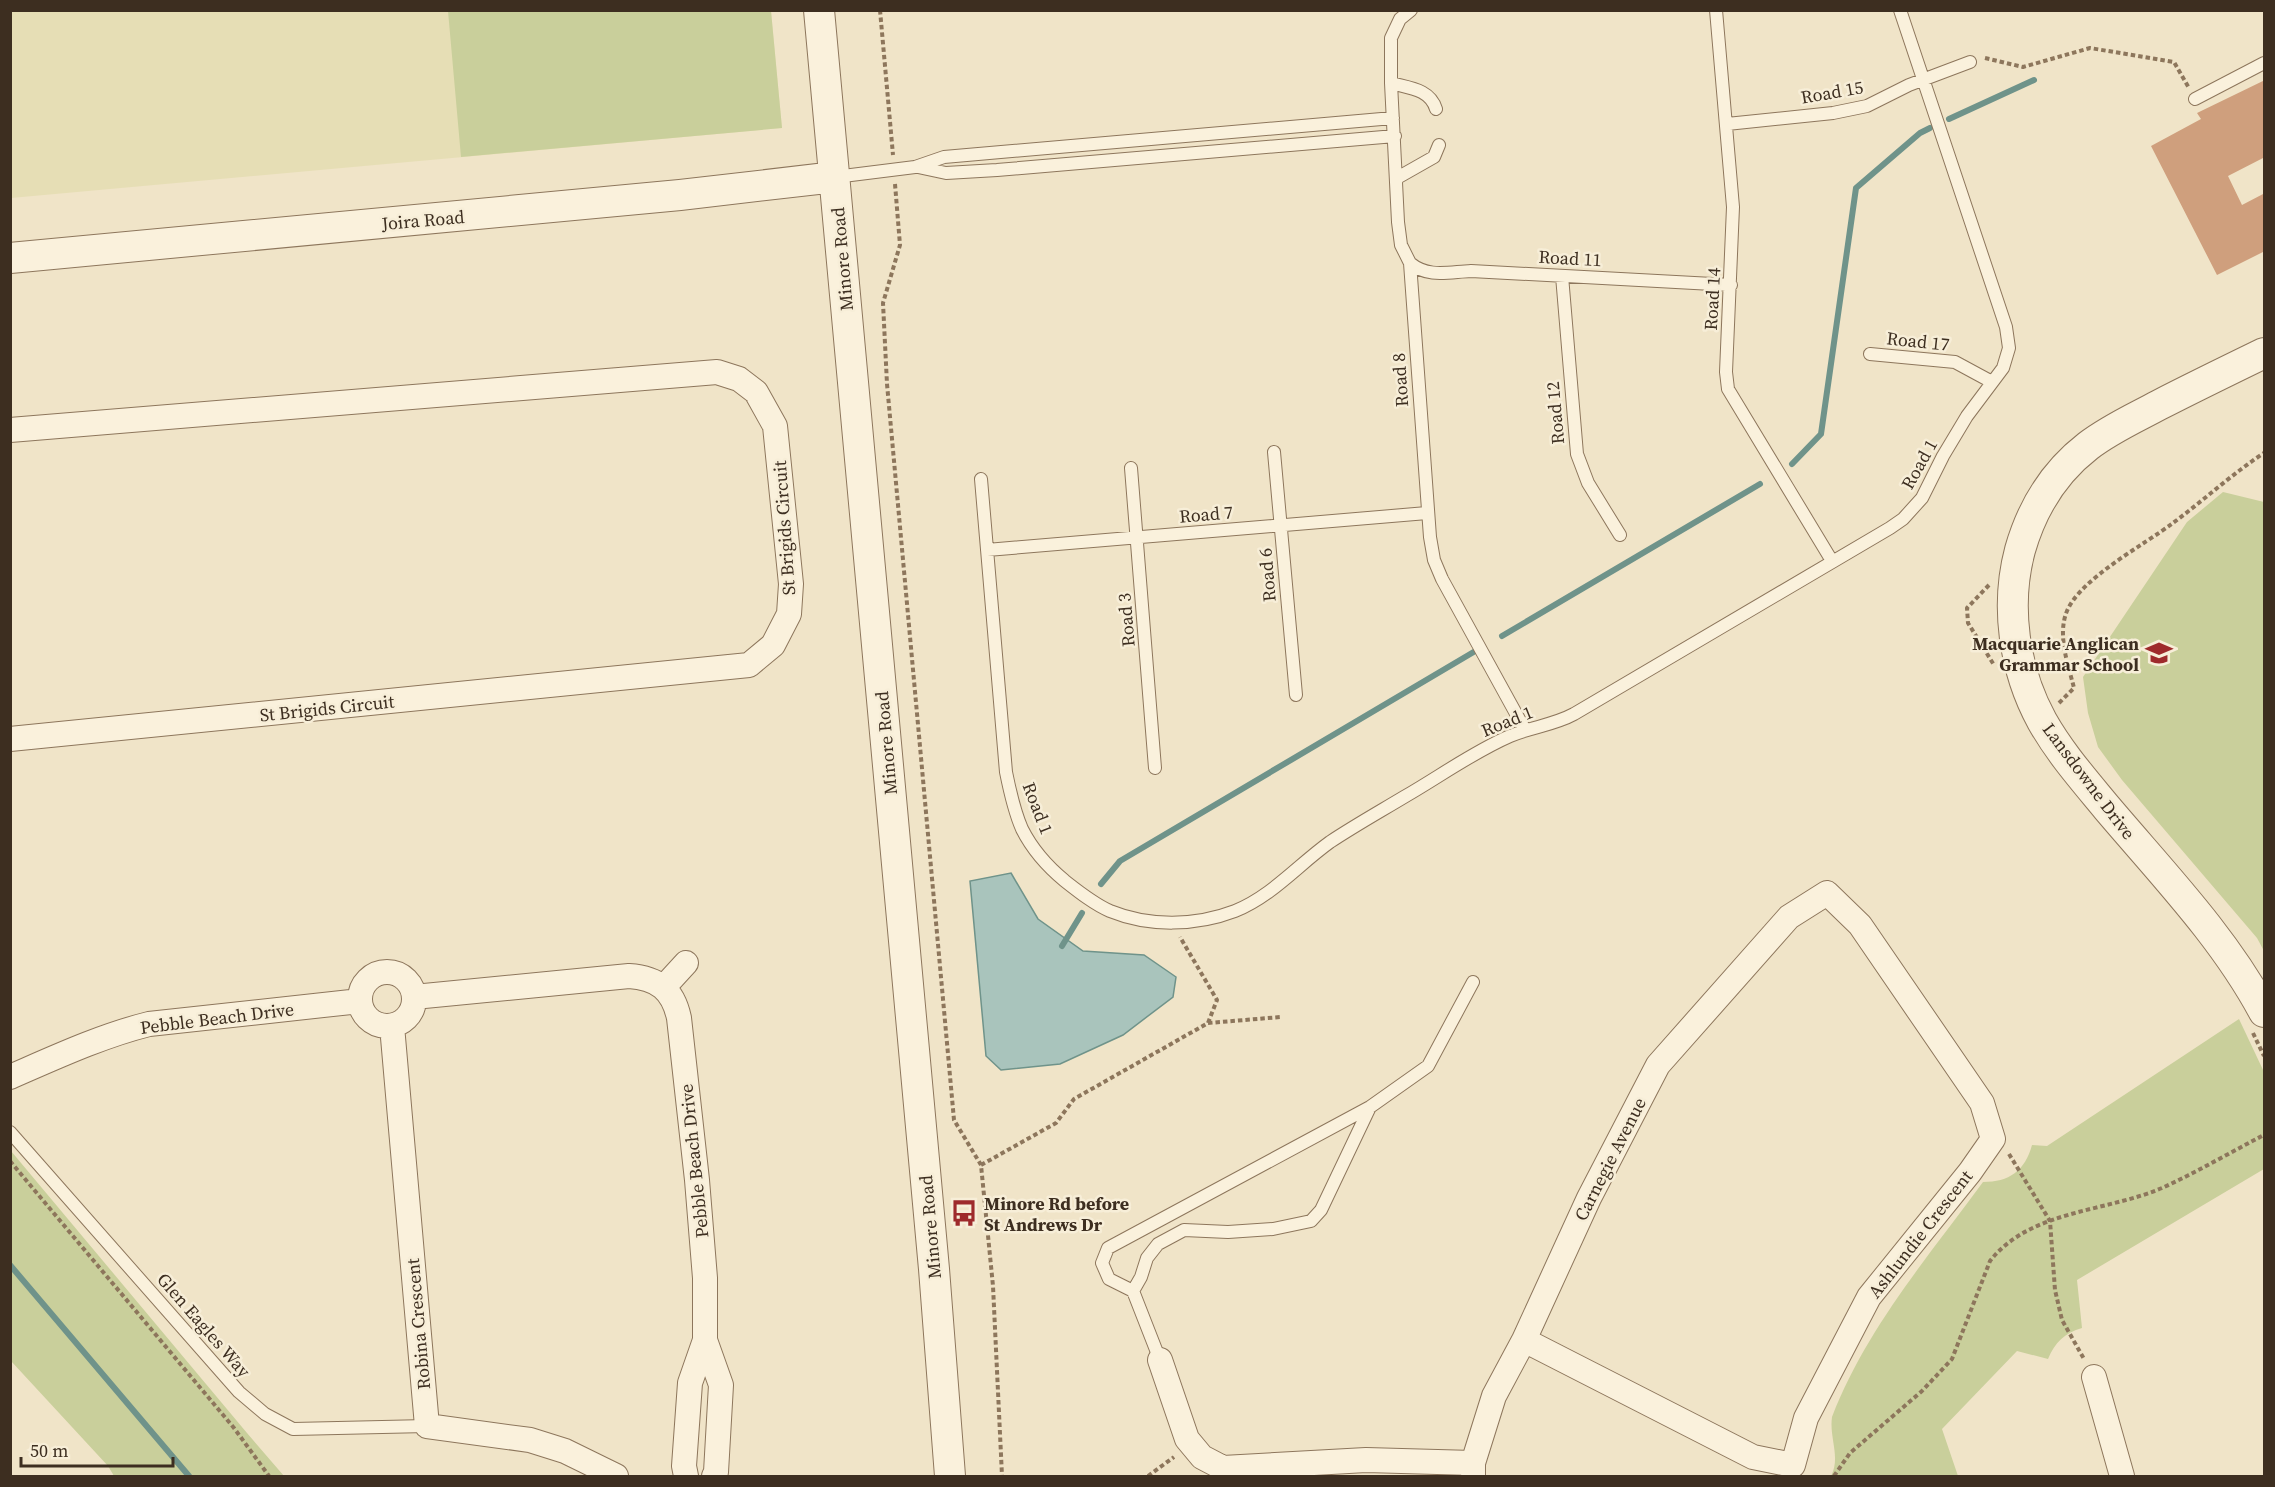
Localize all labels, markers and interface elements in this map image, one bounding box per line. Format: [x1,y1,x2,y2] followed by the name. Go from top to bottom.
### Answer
[1799,74,1865,110] street label: Road 15
[379,204,466,236] street label: Joira Road
[825,206,859,312] street label: Minore Road
[1538,244,1602,272] street label: Road 11
[1698,267,1726,331] street label: Road 14
[1885,325,1951,357] street label: Road 17
[1386,352,1414,408] street label: Road 8
[1540,381,1570,445] street label: Road 12
[1895,434,1943,494] street label: Road 1
[767,460,801,596] street label: St Brigids Circuit
[1178,499,1234,529] street label: Road 7
[1252,547,1282,603] street label: Road 6
[1111,592,1141,648] street label: Road 3
[1972,631,2139,677] place label: Macquarie Anglican Grammar School
[2144,638,2174,668] school or university icon: Macquarie Anglican Grammar School
[259,689,396,727] street label: St Brigids Circuit
[869,690,903,796] street label: Minore Road
[1477,699,1537,743] street label: Road 1
[2037,718,2141,844] street label: Lansdowne Drive
[1017,778,1059,838] street label: Road 1
[139,996,295,1040] street label: Pebble Beach Drive
[673,1083,715,1239] street label: Pebble Beach Drive
[1568,1093,1652,1225] street label: Carnegie Avenue
[1862,1165,1978,1303] street label: Ashlundie Crescent
[913,1174,947,1280] street label: Minore Road
[984,1191,1129,1237] place label: Minore Rd before St Andrews Dr
[949,1198,979,1228] bus stop icon: Minore Rd before St Andrews Dr
[400,1257,436,1391] street label: Robina Crescent
[152,1267,257,1383] street label: Glen Eagles Way
[21,1430,172,1468] scale bar
[30,1438,68,1463] text: 50 m

